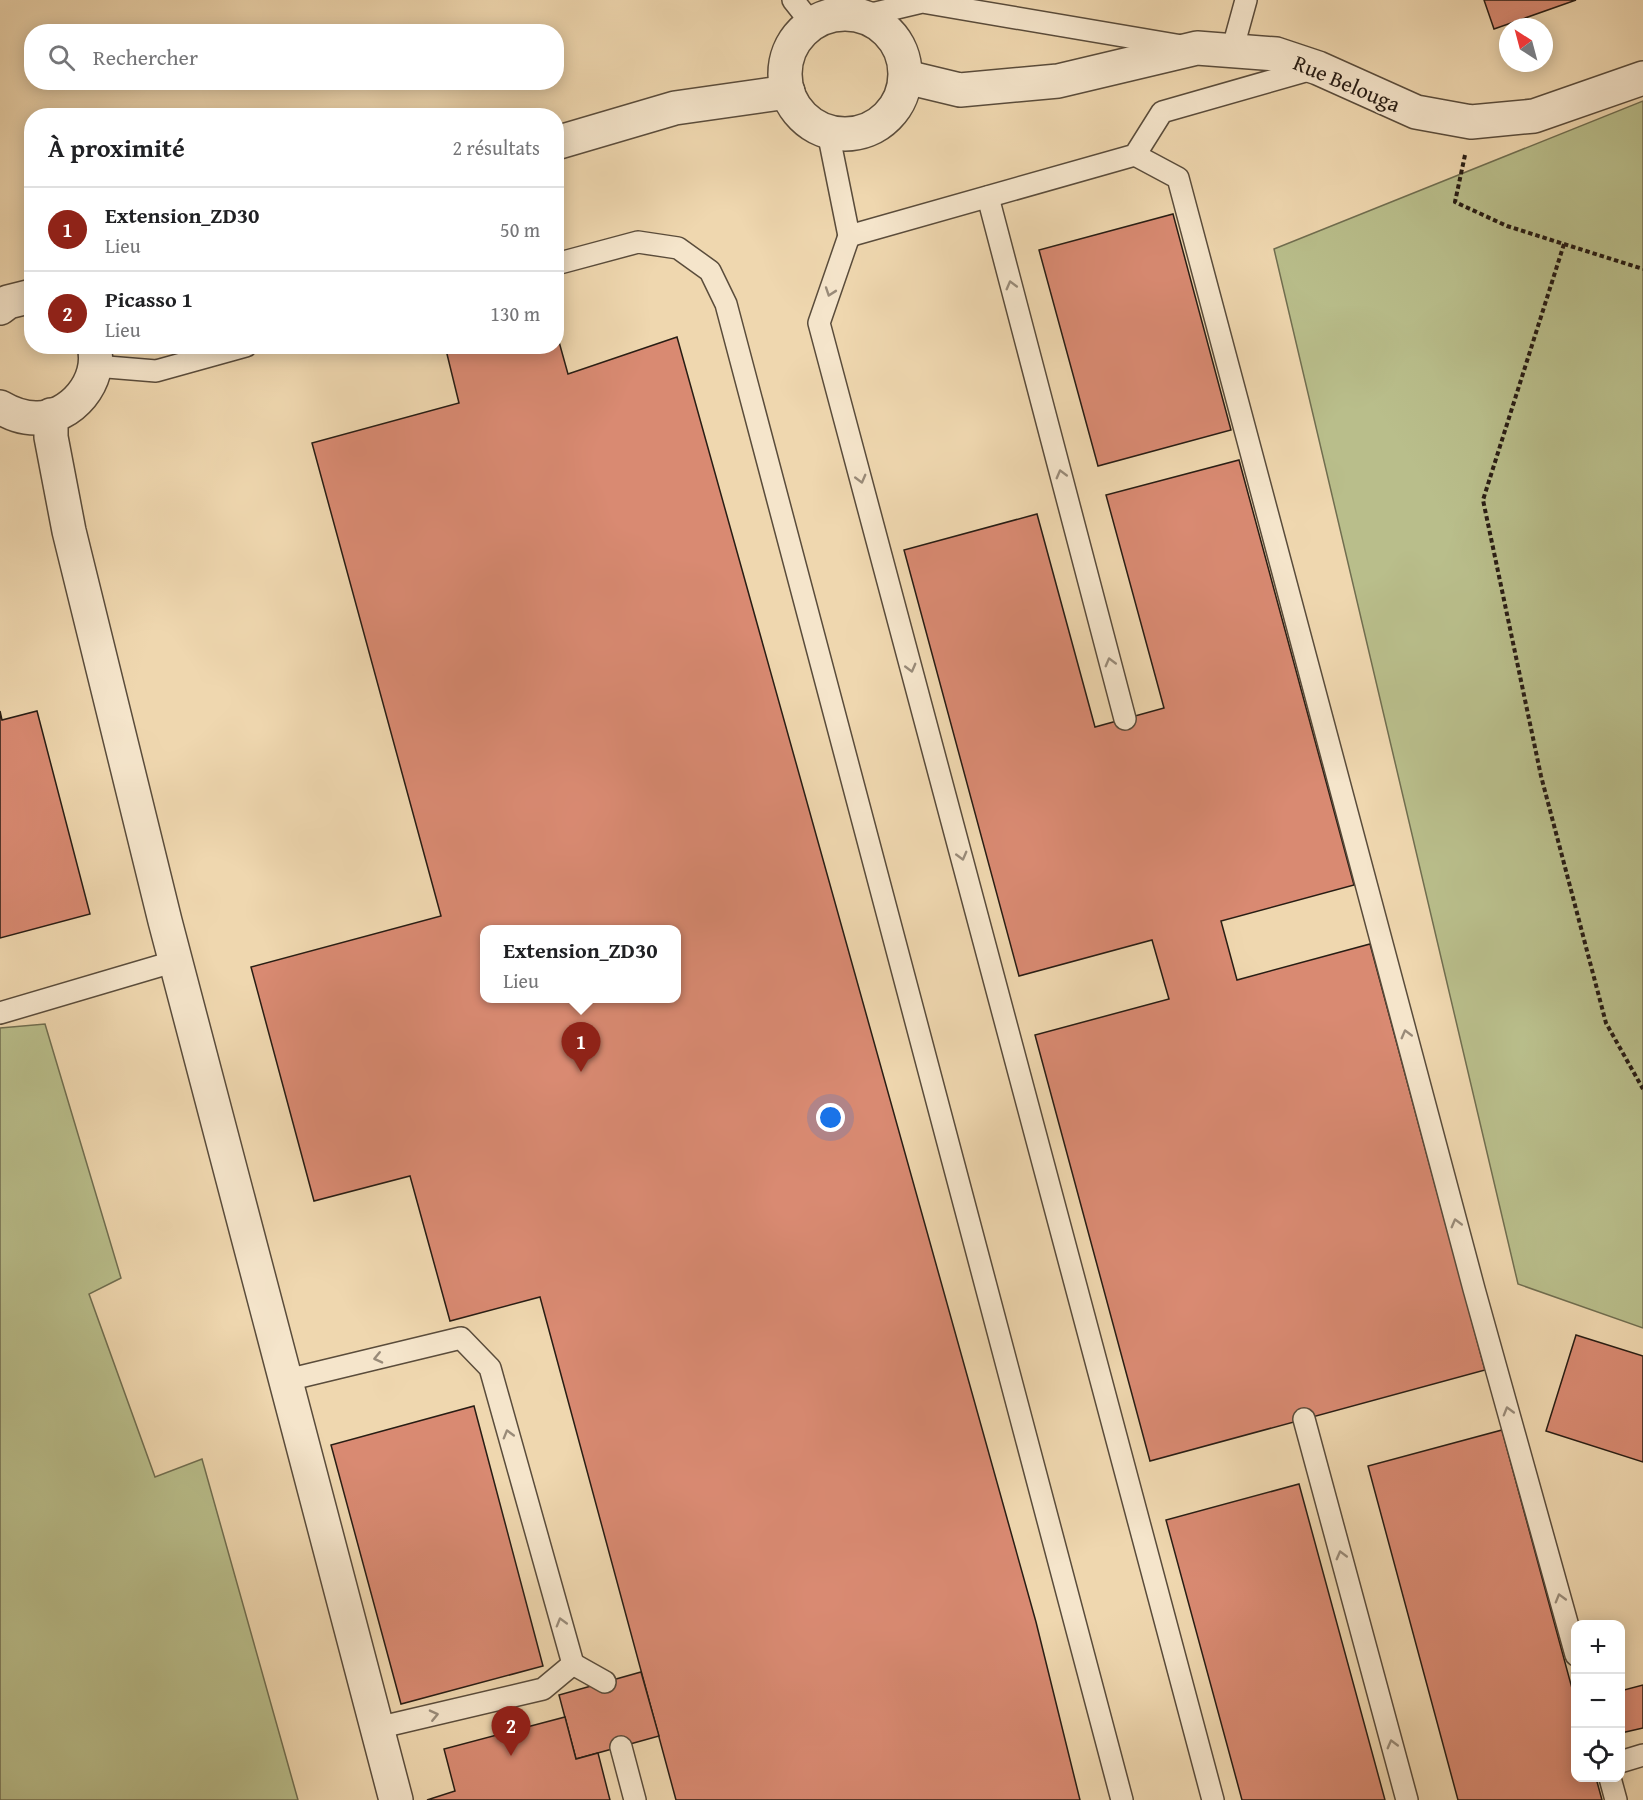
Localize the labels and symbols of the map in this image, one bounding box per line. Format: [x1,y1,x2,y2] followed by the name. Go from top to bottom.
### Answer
[1499,18,1553,72] north arrow
[1289,46,1406,120] street label: Rue Belouga
[1006,280,1019,290] one-way arrow
[825,286,838,297] one-way arrow
[1055,469,1068,479] one-way arrow
[854,474,866,484] one-way arrow
[1105,657,1117,668] one-way arrow
[904,663,917,673] one-way arrow
[954,851,967,861] one-way arrow
[562,1022,600,1072] pin: 1
[1401,1029,1413,1040] one-way arrow
[816,1103,845,1132] your location
[1451,1218,1463,1228] one-way arrow
[373,1351,383,1364] one-way arrow
[1502,1406,1515,1416] one-way arrow
[503,1429,515,1440] one-way arrow
[1336,1550,1348,1561] one-way arrow
[1555,1594,1567,1604] one-way arrow
[556,1617,569,1627] one-way arrow
[492,1706,530,1756] pin: 2
[429,1709,439,1722] one-way arrow
[1386,1739,1399,1749] one-way arrow

